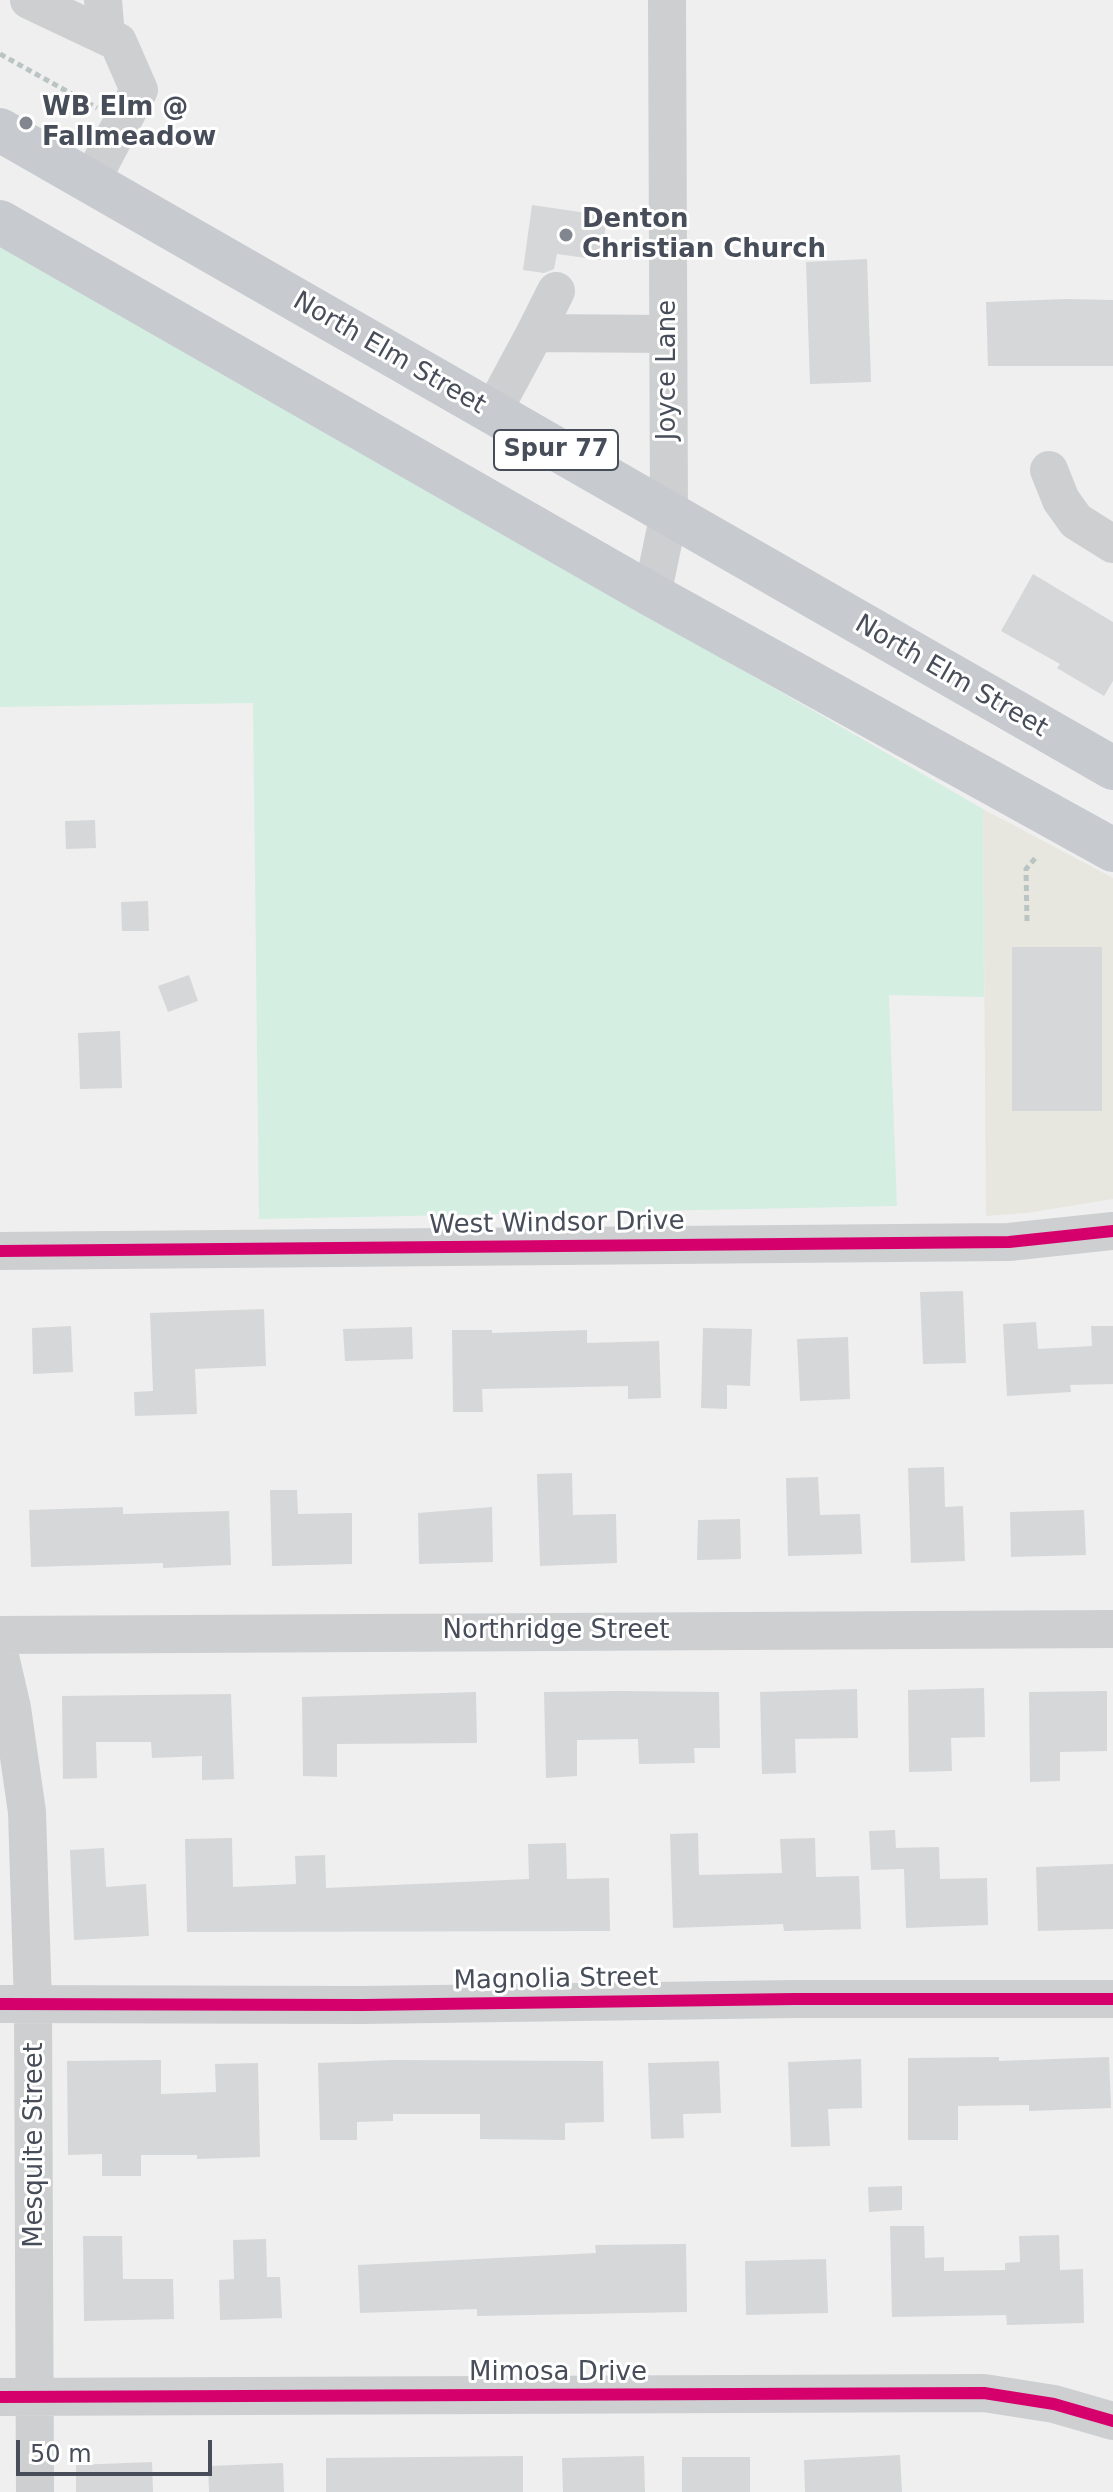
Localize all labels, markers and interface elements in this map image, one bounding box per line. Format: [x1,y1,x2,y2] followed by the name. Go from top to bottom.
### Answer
[42,92,216,154] place label: WB Elm @ Fallmeadow
[17,114,35,132] marker: WB Elm @ Fallmeadow
[582,204,826,266] place label: Denton Christian Church
[557,226,575,244] marker: Denton Christian Church
[287,286,491,422] street label: North Elm Street
[652,300,684,440] street label: Joyce Lane
[494,430,618,470] road number: Spur 77
[849,609,1053,745] street label: North Elm Street
[429,1206,685,1242] street label: West Windsor Drive
[443,1615,669,1647] street label: Northridge Street
[453,1963,659,1997] street label: Magnolia Street
[19,2042,51,2248] street label: Mesquite Street
[469,2357,647,2389] street label: Mimosa Drive
[20,2424,216,2474] scale bar
[30,2440,92,2468] text: 50 m

